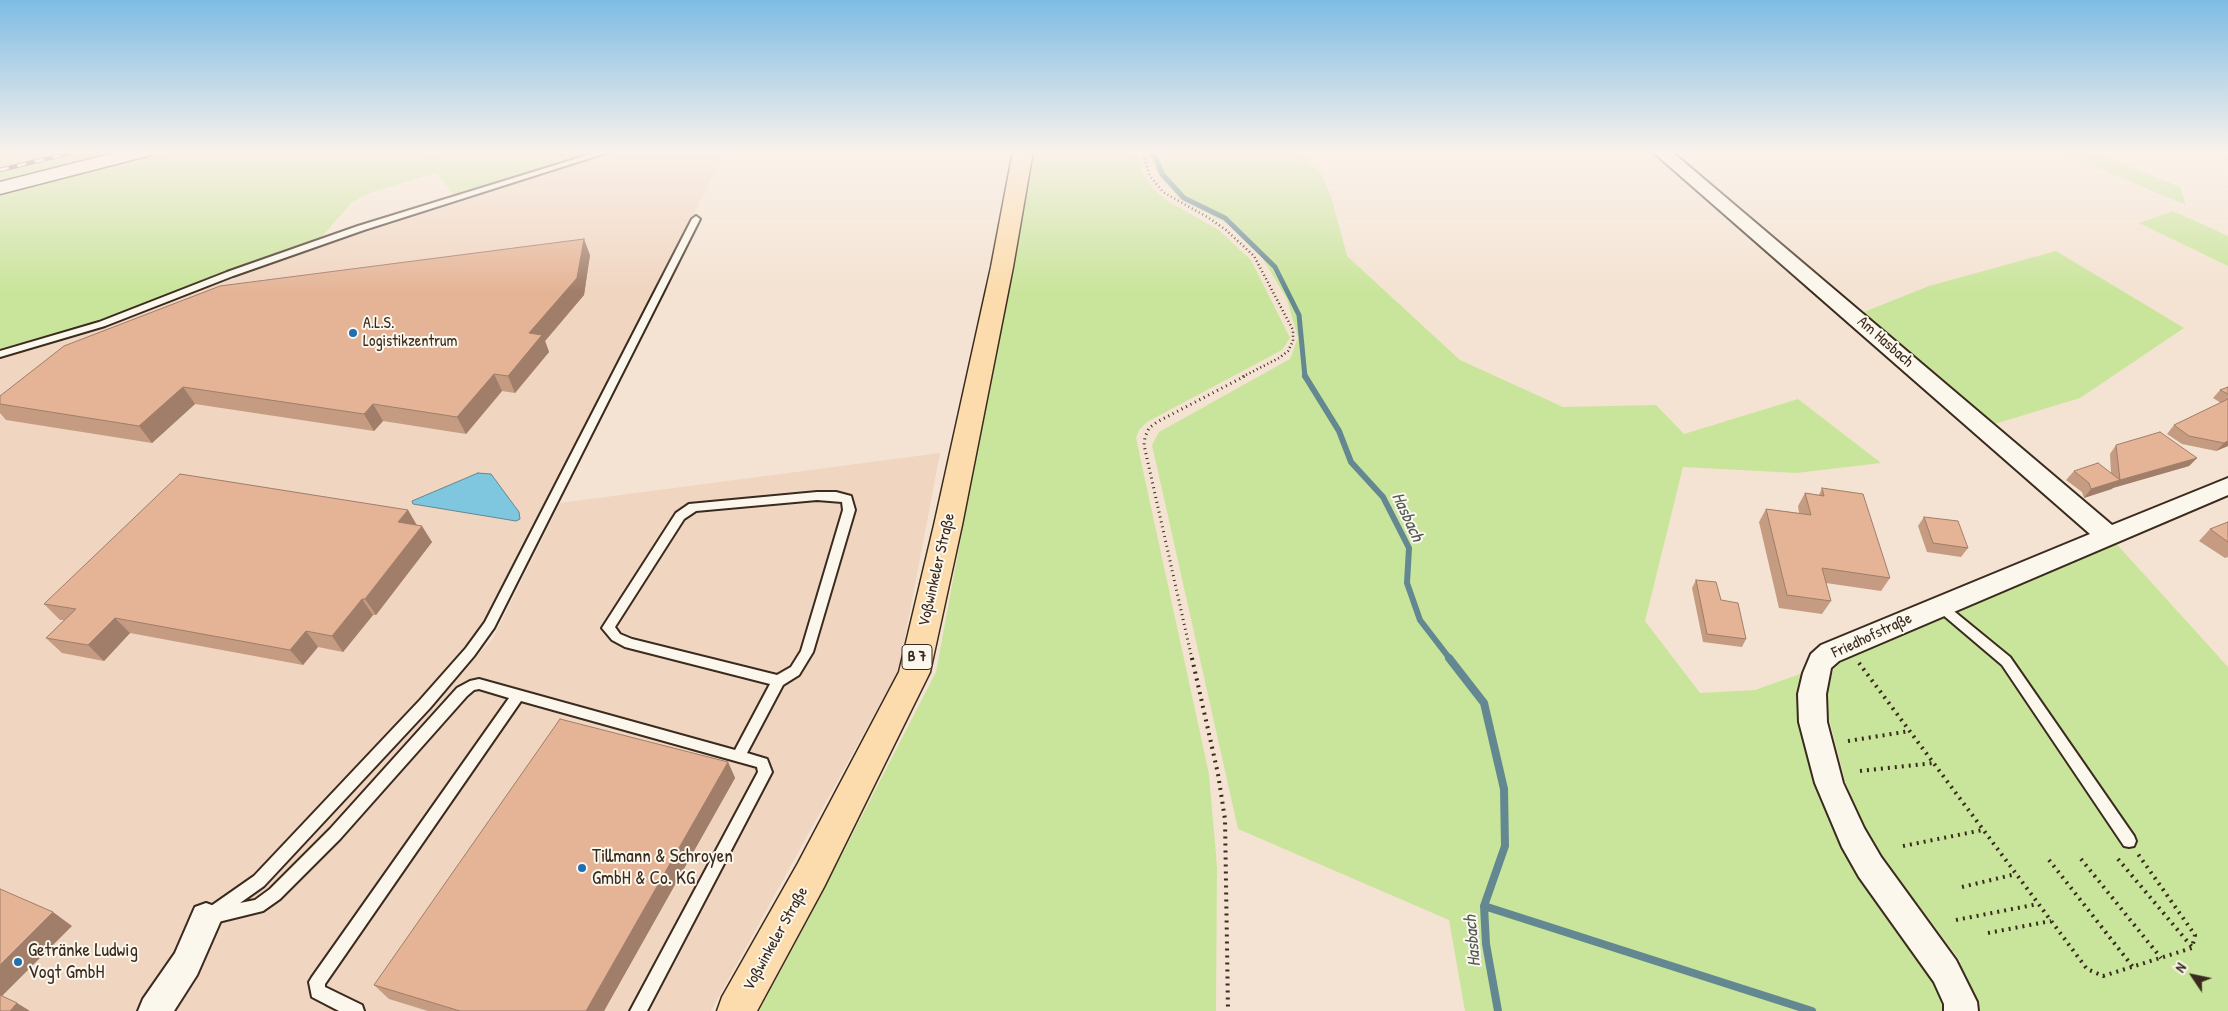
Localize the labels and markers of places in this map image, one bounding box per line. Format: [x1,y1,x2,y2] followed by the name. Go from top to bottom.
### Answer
[363,314,457,352] place label: A.L.S. Logistikzentrum
[347,327,359,339] marker: A.L.S. Logistikzentrum
[592,846,733,890] place label: Tillmann & Schroyen GmbH & Co. KG
[576,862,588,874] marker: Tillmann & Schroyen GmbH & Co. KG
[28,940,138,984] place label: Getränke Ludwig Vogt GmbH
[12,956,24,968] marker: Getränke Ludwig Vogt GmbH

